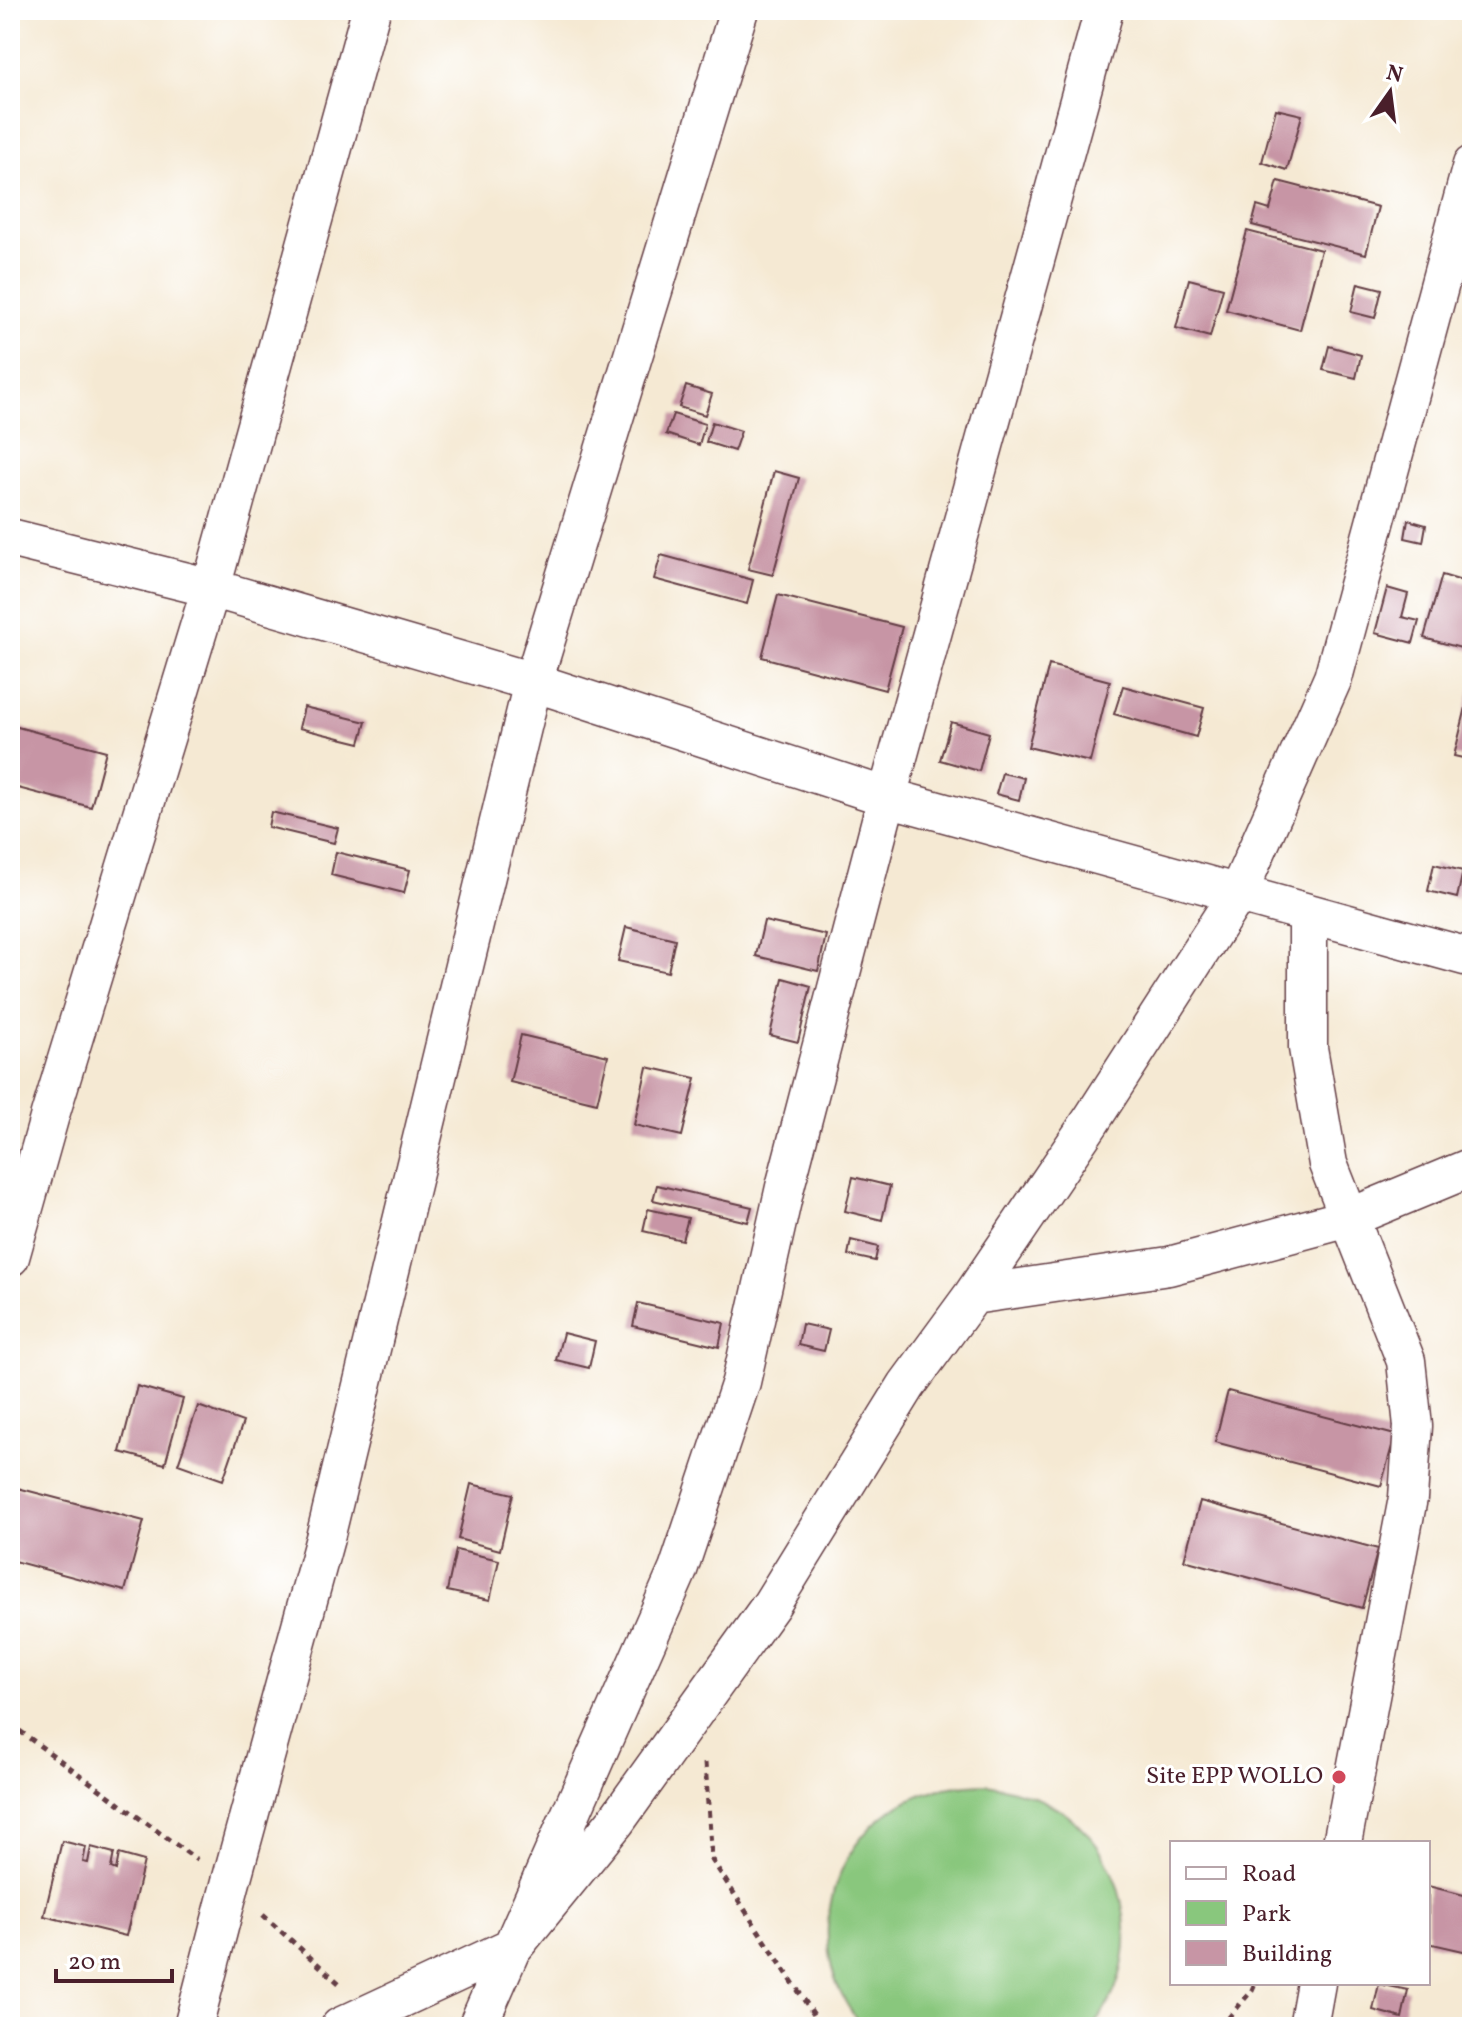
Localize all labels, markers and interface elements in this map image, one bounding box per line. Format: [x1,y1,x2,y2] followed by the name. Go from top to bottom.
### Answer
[1350,52,1430,132] north arrow
[1383,58,1406,92] text: N
[1146,1760,1323,1794] place label: Site EPP WOLLO
[1330,1768,1348,1786] marker: Site EPP WOLLO
[1170,1841,1430,1985] legend
[1242,1858,1296,1892] text: Road
[1242,1898,1291,1932] text: Park
[56,1933,172,1983] scale bar
[1242,1938,1332,1972] text: Building
[68,1946,121,1980] text: 20 m

